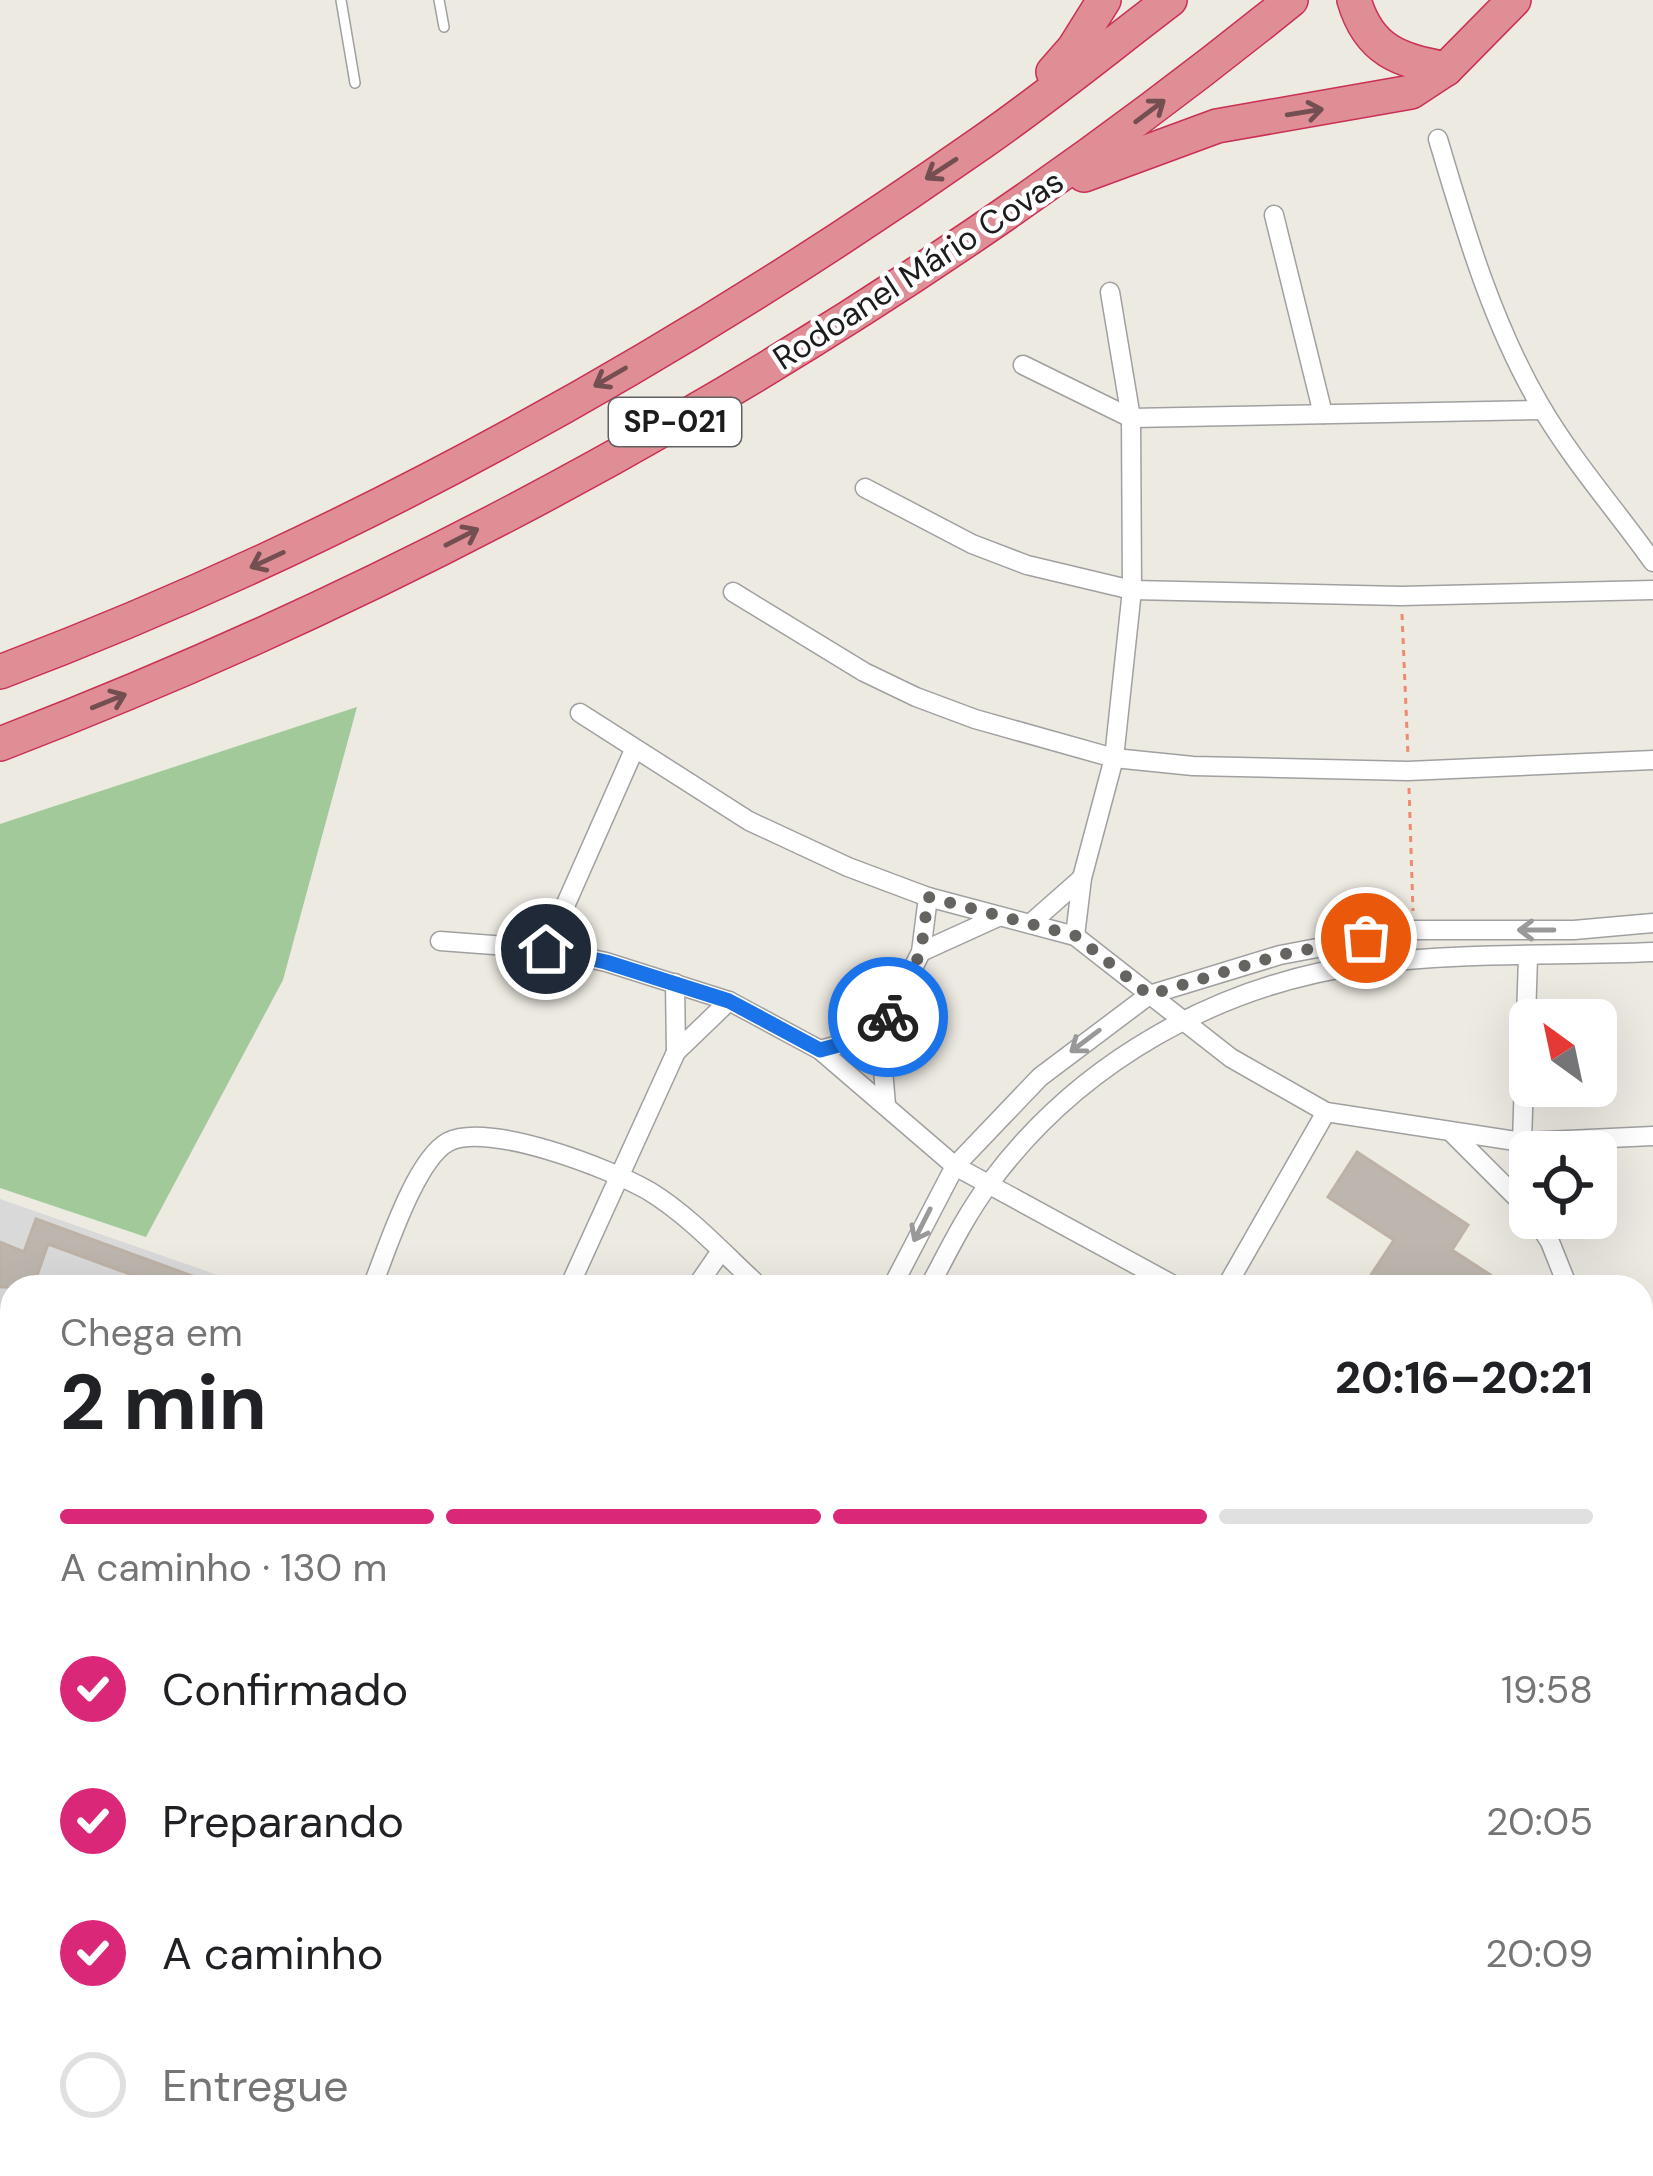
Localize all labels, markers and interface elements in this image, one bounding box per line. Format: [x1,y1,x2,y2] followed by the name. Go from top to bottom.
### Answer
[1133,98,1165,124] one-way arrow
[1284,100,1323,123] one-way arrow
[924,157,958,182] one-way arrow
[765,159,1072,379] street label: Rodoanel Mário Covas
[594,365,629,389] one-way arrow
[609,398,741,446] road number: SP-021
[444,525,480,548] one-way arrow
[250,550,286,572] one-way arrow
[89,689,126,710] one-way arrow
[1315,887,1417,989] pin
[495,898,597,1000] pin
[1333,905,1399,971] icon: bag
[513,916,579,982] icon: home
[1517,919,1556,941] one-way arrow
[828,957,948,1077] courier
[855,984,921,1050] icon: bike
[1509,999,1617,1107] north arrow
[1509,999,1617,1239] map controls
[1070,1027,1102,1053] one-way arrow
[1509,1131,1617,1239] button: locate
[910,1207,933,1243] one-way arrow
[60,1307,243,1358] text: Chega em
[1335,1348,1593,1407] text: 20:16–20:21
[60,1352,267,1453] text: 2 min
[60,1542,387,1593] text: A caminho · 130 m
[60,1656,126,1722] icon: check
[162,1660,408,1719] text: Confirmado
[1501,1664,1593,1715] text: 19:58
[60,1788,126,1854] icon: check
[162,1792,404,1851] text: Preparando
[1486,1796,1593,1847] text: 20:05
[60,1920,126,1986] icon: check
[162,1924,383,1983] text: A caminho
[1485,1928,1593,1979] text: 20:09
[162,2056,349,2115] text: Entregue

